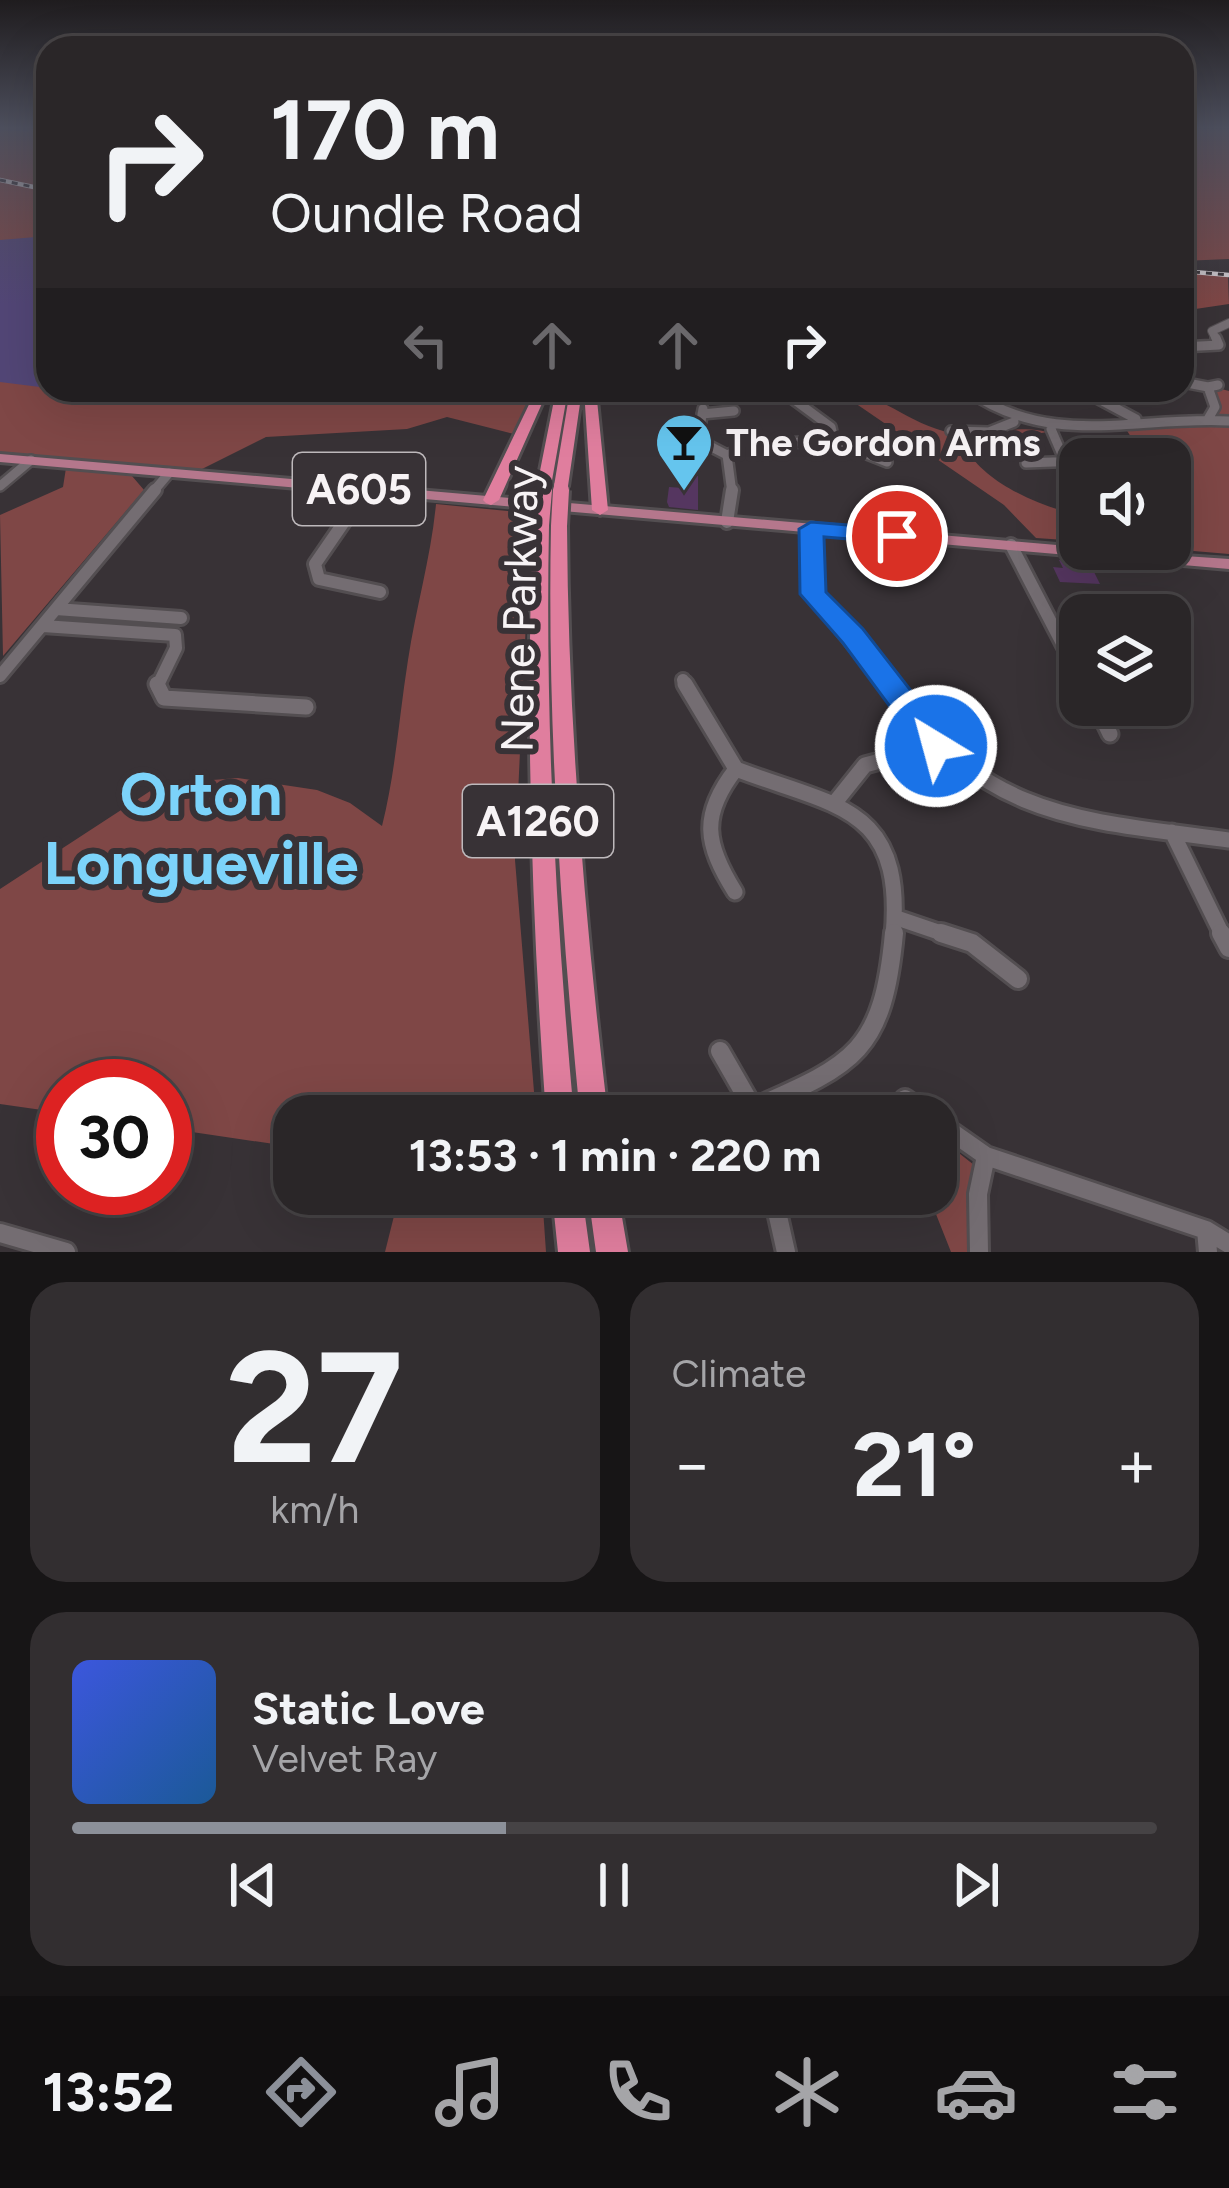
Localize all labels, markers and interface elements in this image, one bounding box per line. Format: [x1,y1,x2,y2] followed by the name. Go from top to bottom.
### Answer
[270,79,500,180] text: 170 m
[72,84,228,240] icon: right
[270,181,583,246] text: Oundle Road
[393,312,459,378] icon: left
[519,312,585,378] icon: ahead
[645,312,711,378] icon: ahead
[771,312,837,378] icon: right
[653,411,715,493] bar icon: The Gordon Arms
[726,419,1040,466] place label: The Gordon Arms
[1059,438,1191,726] map controls
[1059,438,1191,570] button: sound
[293,453,425,525] road number: A605
[490,465,549,753] street label: Nene Parkway
[846,485,948,587] pin
[864,503,930,569] icon: arrive
[1059,594,1191,726] button: layers
[873,683,999,809] position arrow
[43,758,359,899] district label: Orton Longueville
[463,785,613,857] road number: A1260
[36,1059,192,1215] speed limit sign: 30
[409,1128,821,1182] text: 13:53 · 1 min · 220 m
[226,1314,403,1501] text: 27
[672,1350,806,1397] text: Climate
[852,1410,976,1519] text: 21°
[672,1424,713,1504] text: −
[1116,1424,1157,1504] text: +
[270,1486,359,1533] text: km/h
[252,1681,485,1735] text: Static Love
[252,1735,437,1782] text: Velvet Ray
[220,1852,286,1918] icon: previous
[581,1852,647,1918] icon: pause
[943,1852,1009,1918] icon: next
[259,2050,343,2134] icon: directions
[428,2050,512,2134] icon: music
[596,2050,680,2134] icon: phone
[765,2050,849,2134] icon: climate
[934,2050,1018,2134] icon: car
[1103,2050,1187,2134] icon: filters
[42,2060,174,2125] text: 13:52

